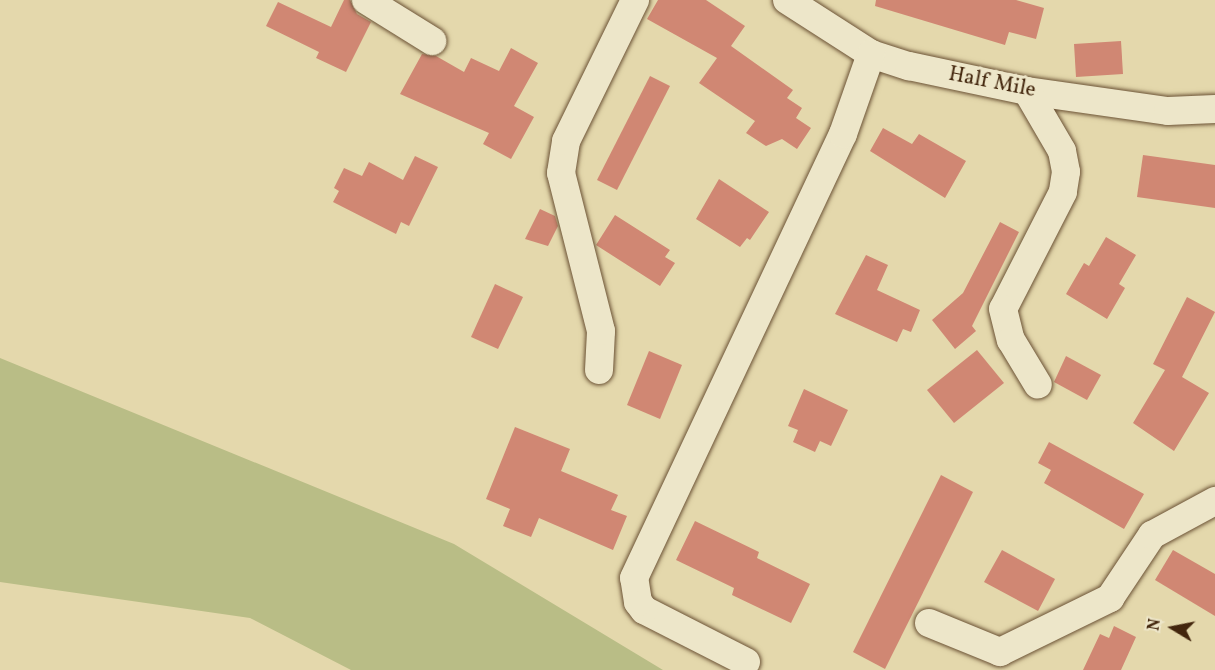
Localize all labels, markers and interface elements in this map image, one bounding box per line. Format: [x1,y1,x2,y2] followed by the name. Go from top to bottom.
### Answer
[947,62,1037,104] street label: Half Mile
[1143,598,1203,658] north arrow
[1143,617,1167,633] text: N

